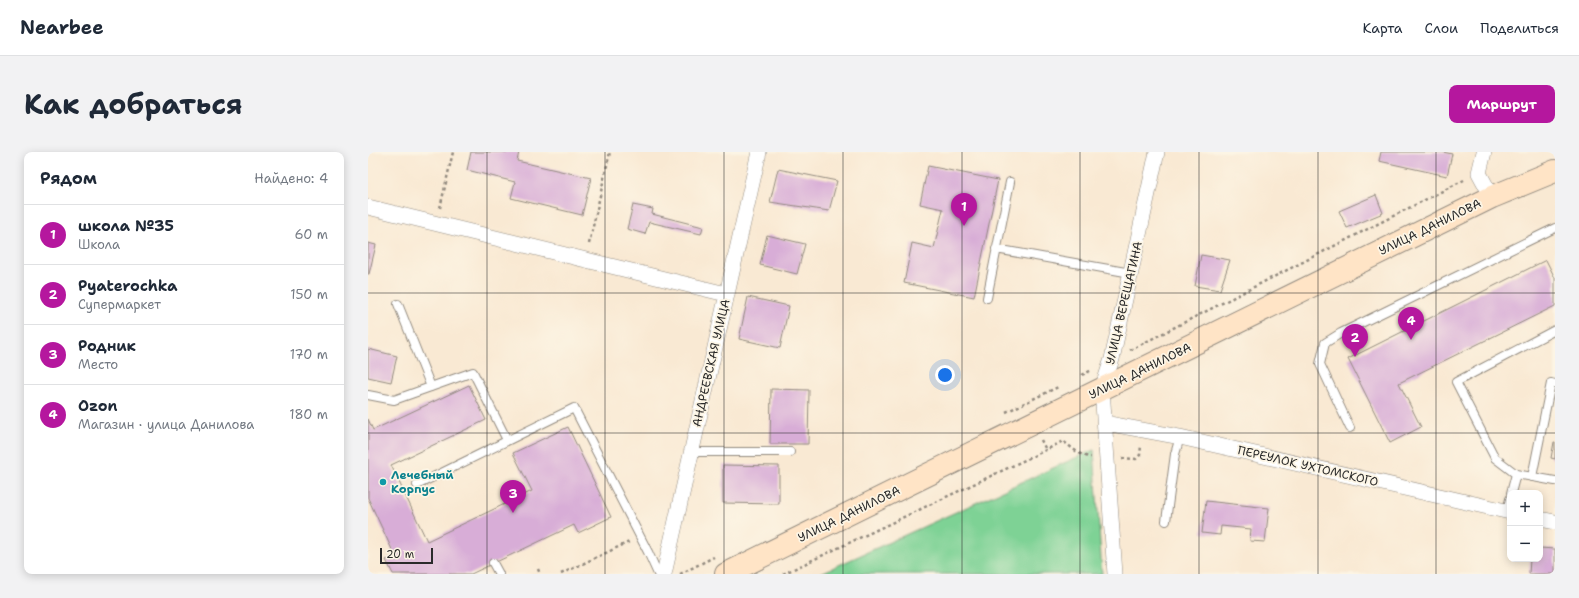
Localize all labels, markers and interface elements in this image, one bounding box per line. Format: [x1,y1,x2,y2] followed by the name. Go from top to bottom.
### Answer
[20,15,104,40] text: Nearbee
[1362,19,1403,37] text: Карта
[1425,19,1458,37] text: Слои
[1480,19,1559,37] text: Поделиться
[24,85,243,123] text: Как добраться
[1449,85,1555,123] button: Маршрут
[40,167,97,189] text: Рядом
[254,170,328,187] text: Найдено: 4
[951,193,977,226] pin: 1
[1376,195,1484,259] street label: УЛИЦА ДАНИЛОВА
[78,216,174,236] text: школа №35
[50,226,56,243] text: 1
[295,226,328,243] text: 60 m
[78,236,120,253] text: Школа
[1102,240,1146,366] street label: УЛИЦА ВЕРЕЩАГИНА
[78,276,178,296] text: Pyaterochka
[48,286,58,303] text: 2
[290,286,328,303] text: 150 m
[78,296,161,313] text: Супермаркет
[689,297,734,428] street label: АНДРЕЕВСКАЯ УЛИЦА
[1398,307,1424,340] pin: 4
[1342,324,1368,357] pin: 2
[78,336,136,356] text: Родник
[1086,339,1194,403] street label: УЛИЦА ДАНИЛОВА
[48,346,58,363] text: 3
[290,346,328,363] text: 170 m
[78,356,118,373] text: Место
[935,365,955,385] your location
[78,396,118,416] text: Ozon
[48,406,58,423] text: 4
[289,406,328,423] text: 180 m
[78,416,254,433] text: Магазин · улица Данилова
[1236,442,1380,490] street label: ПЕРЕУЛОК УХТОМСКОГО
[391,467,454,497] place label: Лечебный Корпус
[378,477,388,487] marker: Лечебный Корпус
[500,480,526,513] pin: 3
[795,482,903,546] street label: УЛИЦА ДАНИЛОВА
[1507,490,1543,562] map controls
[1507,490,1543,526] button: +
[1507,526,1543,562] button: −
[380,546,433,565] scale bar
[386,547,414,562] text: 20 m

